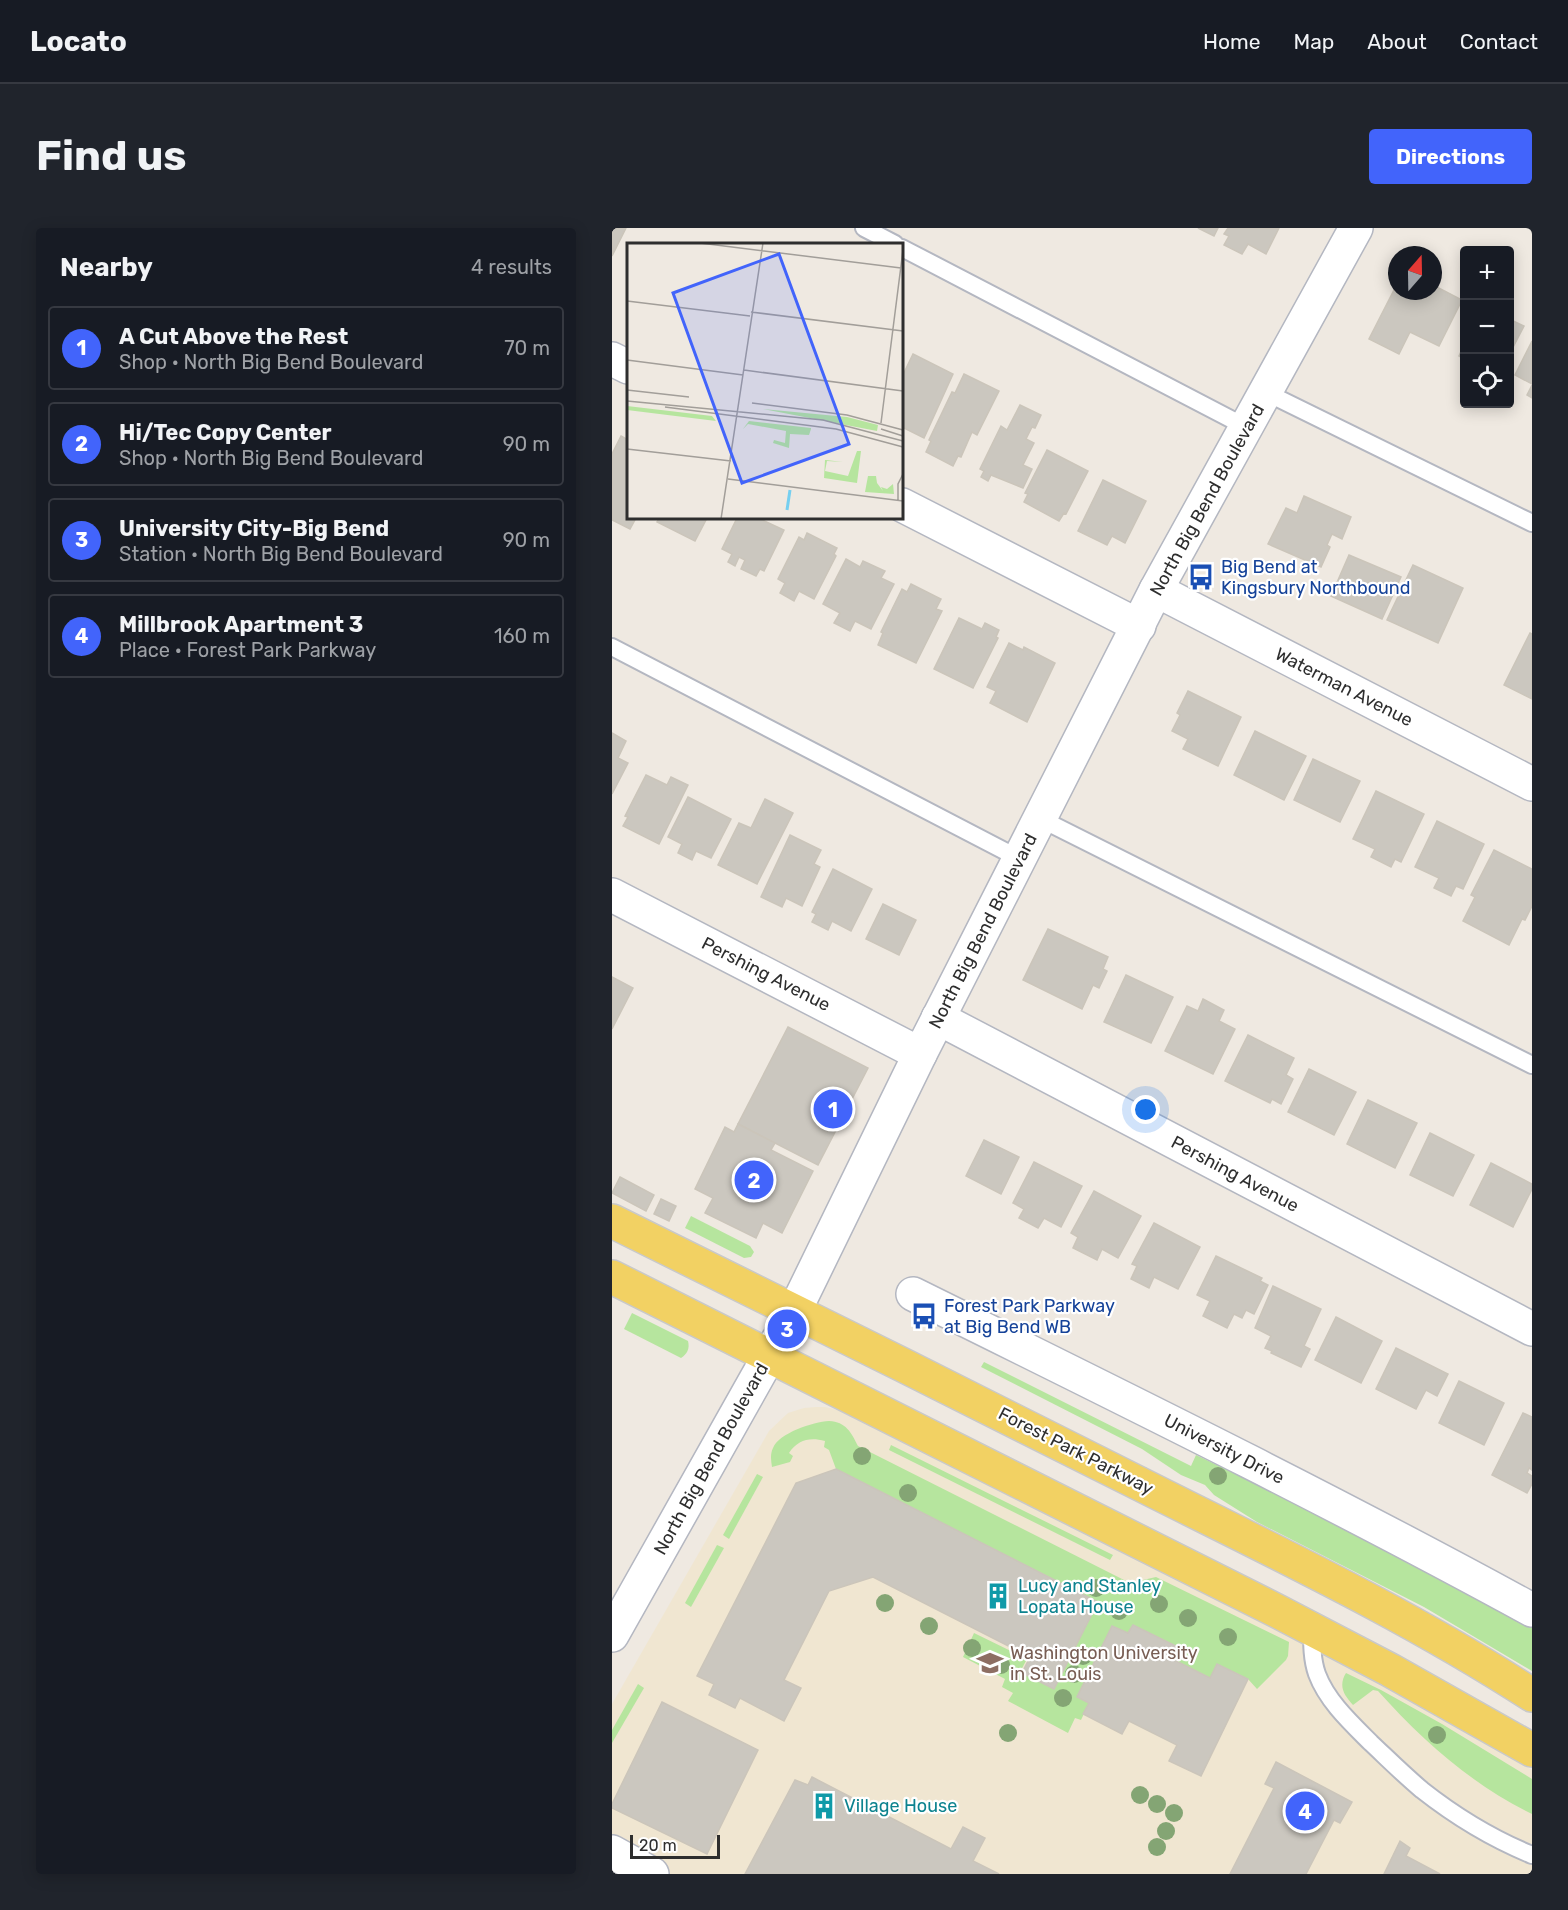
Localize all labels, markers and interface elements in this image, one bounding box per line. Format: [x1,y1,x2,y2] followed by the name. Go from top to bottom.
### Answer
[30,25,127,58] text: Locato
[1203,29,1260,54] text: Home
[1293,29,1334,54] text: Map
[1367,29,1427,54] text: About
[1460,29,1538,54] text: Contact
[1369,129,1532,184] button: Directions
[36,131,187,181] text: Find us
[627,243,903,519] inset map
[1388,246,1442,300] north arrow
[1460,246,1514,408] map controls
[1460,246,1514,300] button: +
[60,252,153,283] text: Nearby
[471,255,552,279] text: 4 results
[1460,300,1514,354] button: −
[119,323,348,350] text: A Cut Above the Rest
[77,336,86,360] text: 1
[504,336,550,360] text: 70 m
[119,350,423,374] text: Shop · North Big Bend Boulevard
[1460,354,1514,408] button: locate
[1145,400,1269,600] street label: North Big Bend Boulevard
[119,419,332,446] text: Hi/Tec Copy Center
[75,432,88,456] text: 2
[503,432,550,456] text: 90 m
[119,446,423,470] text: Shop · North Big Bend Boulevard
[119,515,389,542] text: University City-Big Bend
[75,528,88,552] text: 3
[503,528,550,552] text: 90 m
[119,542,443,566] text: Station · North Big Bend Boulevard
[1221,556,1410,599] place label: Big Bend at Kingsbury Northbound
[1186,562,1216,592] bus stop icon: Big Bend at Kingsbury Northbound
[119,611,363,638] text: Millbrook Apartment 3
[75,624,88,648] text: 4
[494,624,550,648] text: 160 m
[119,638,376,662] text: Place · Forest Park Parkway
[1271,643,1417,731] street label: Waterman Avenue
[924,830,1042,1032] street label: North Big Bend Boulevard
[698,932,834,1016] street label: Pershing Avenue
[814,1086,852,1132] pin: 1
[1131,1095,1160,1124] your location
[1167,1131,1303,1217] street label: Pershing Avenue
[734,1158,774,1202] pin: 2
[944,1295,1115,1338] place label: Forest Park Parkway at Big Bend WB
[909,1301,939,1331] bus stop icon: Forest Park Parkway at Big Bend WB
[768,1306,807,1352] pin: 3
[649,1359,773,1559] street label: North Big Bend Boulevard
[995,1402,1157,1500] street label: Forest Park Parkway
[1160,1409,1288,1489] street label: University Drive
[1018,1575,1161,1618] place label: Lucy and Stanley Lopata House
[983,1581,1013,1611] building icon: Lucy and Stanley Lopata House
[1010,1642,1198,1685] place label: Washington University in St. Louis
[975,1648,1005,1678] school or university icon: Washington University in St. Louis
[1286,1788,1324,1834] pin: 4
[809,1791,839,1821] building icon: Village House
[844,1795,957,1817] place label: Village House
[630,1832,720,1860] scale bar
[639,1836,677,1855] text: 20 m

